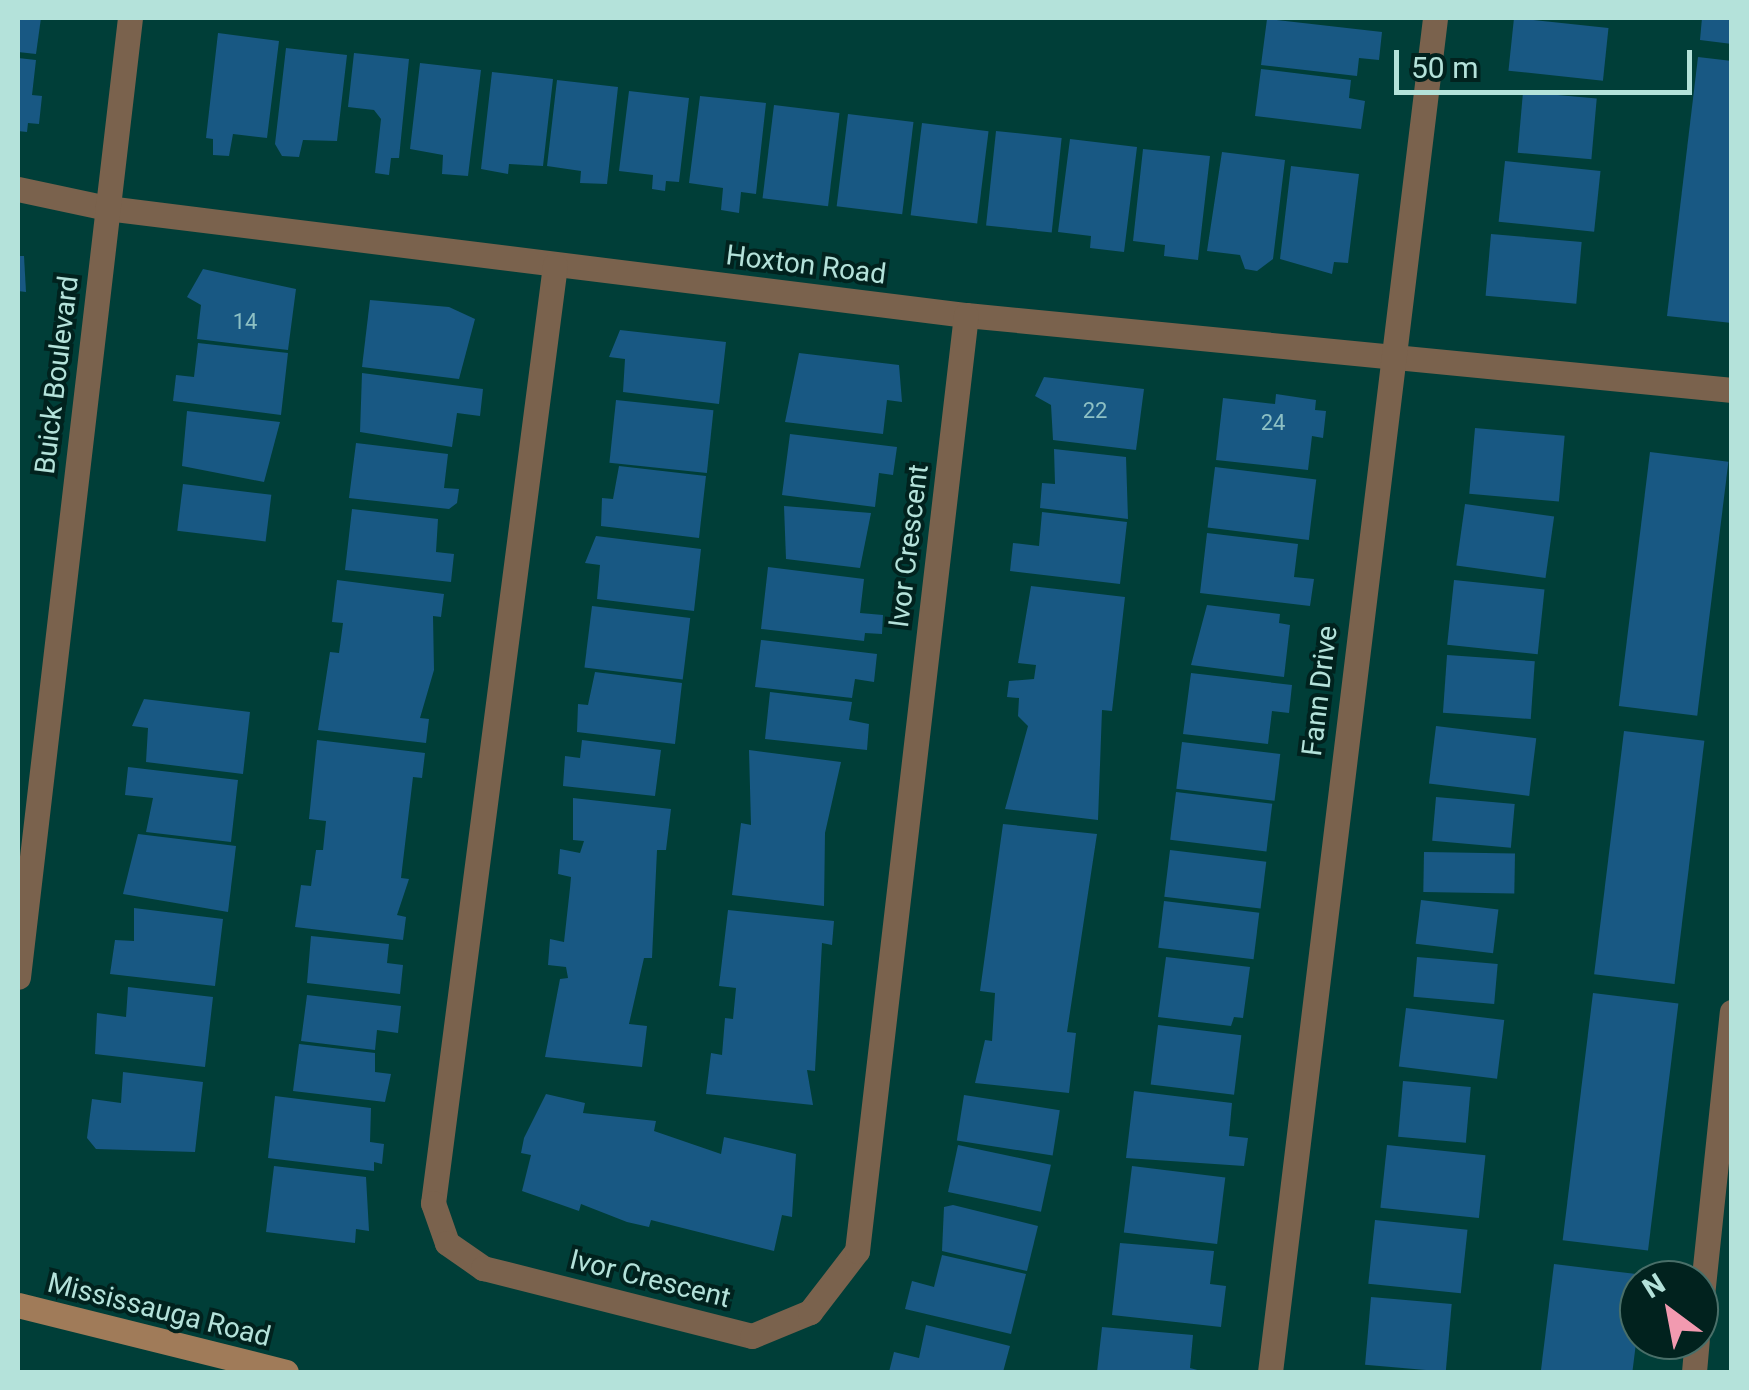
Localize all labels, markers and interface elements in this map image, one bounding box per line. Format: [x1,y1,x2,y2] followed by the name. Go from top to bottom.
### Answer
[1399,30,1696,92] scale bar
[1411,50,1478,85] text: 50 m
[724,239,888,291] street label: Hoxton Road
[28,274,86,476] street label: Buick Boulevard
[233,309,257,335] house number: 14
[1083,398,1107,424] house number: 22
[1261,410,1285,436] house number: 24
[882,462,936,630] street label: Ivor Crescent
[1295,624,1345,758] street label: Fann Drive
[566,1243,734,1315] street label: Ivor Crescent
[1619,1260,1719,1360] north arrow
[44,1266,274,1354] street label: Mississauga Road
[1637,1267,1671,1305] text: N

